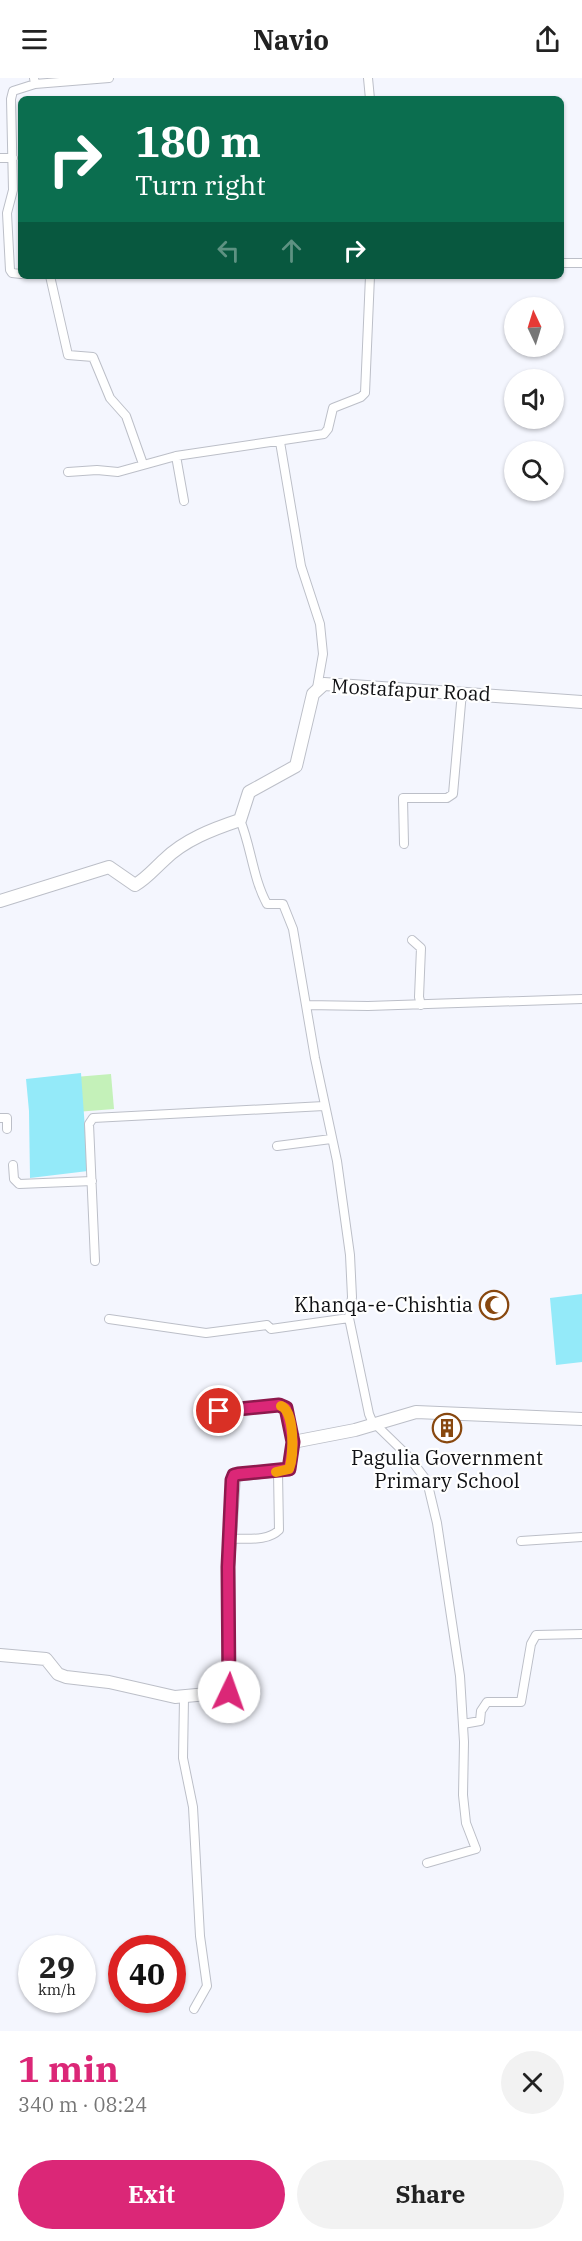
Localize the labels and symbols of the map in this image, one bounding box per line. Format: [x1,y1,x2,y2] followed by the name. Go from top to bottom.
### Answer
[504,297,564,357] north arrow
[331,672,492,707] street label: Mostafapur Road
[478,1289,510,1321] mosque icon: Khanqa-e-Chishtia
[294,1291,473,1318] place label: Khanqa-e-Chishtia
[193,1385,244,1436] pin
[431,1412,463,1444] building icon: Pagulia Government Primary School
[351,1444,543,1494] place label: Pagulia Government Primary School
[197,1660,261,1724] position arrow
[108,1935,186,2013] speed limit sign: 40

